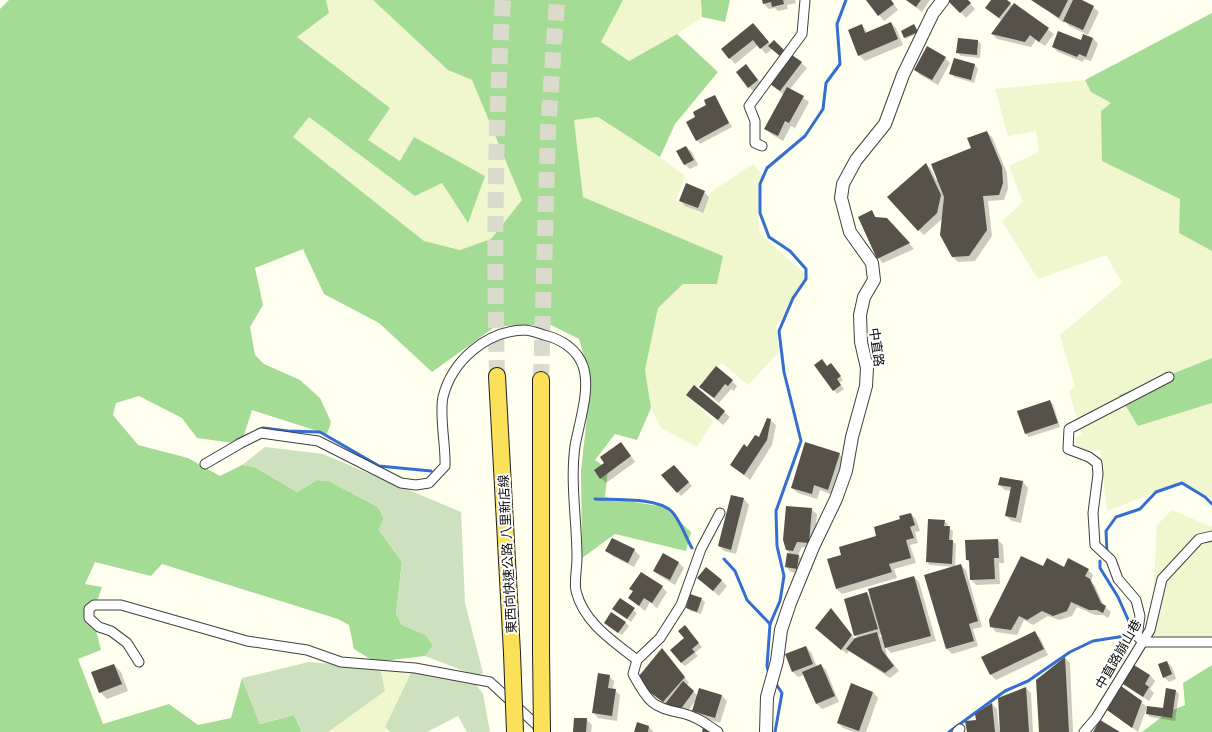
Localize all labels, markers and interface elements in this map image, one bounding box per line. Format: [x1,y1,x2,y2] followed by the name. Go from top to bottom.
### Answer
[865,326,889,368] street label: 中直路
[494,474,520,634] street label: 東西向快速公路 八里新店線
[1091,616,1145,692] street label: 中直路崩山巷

